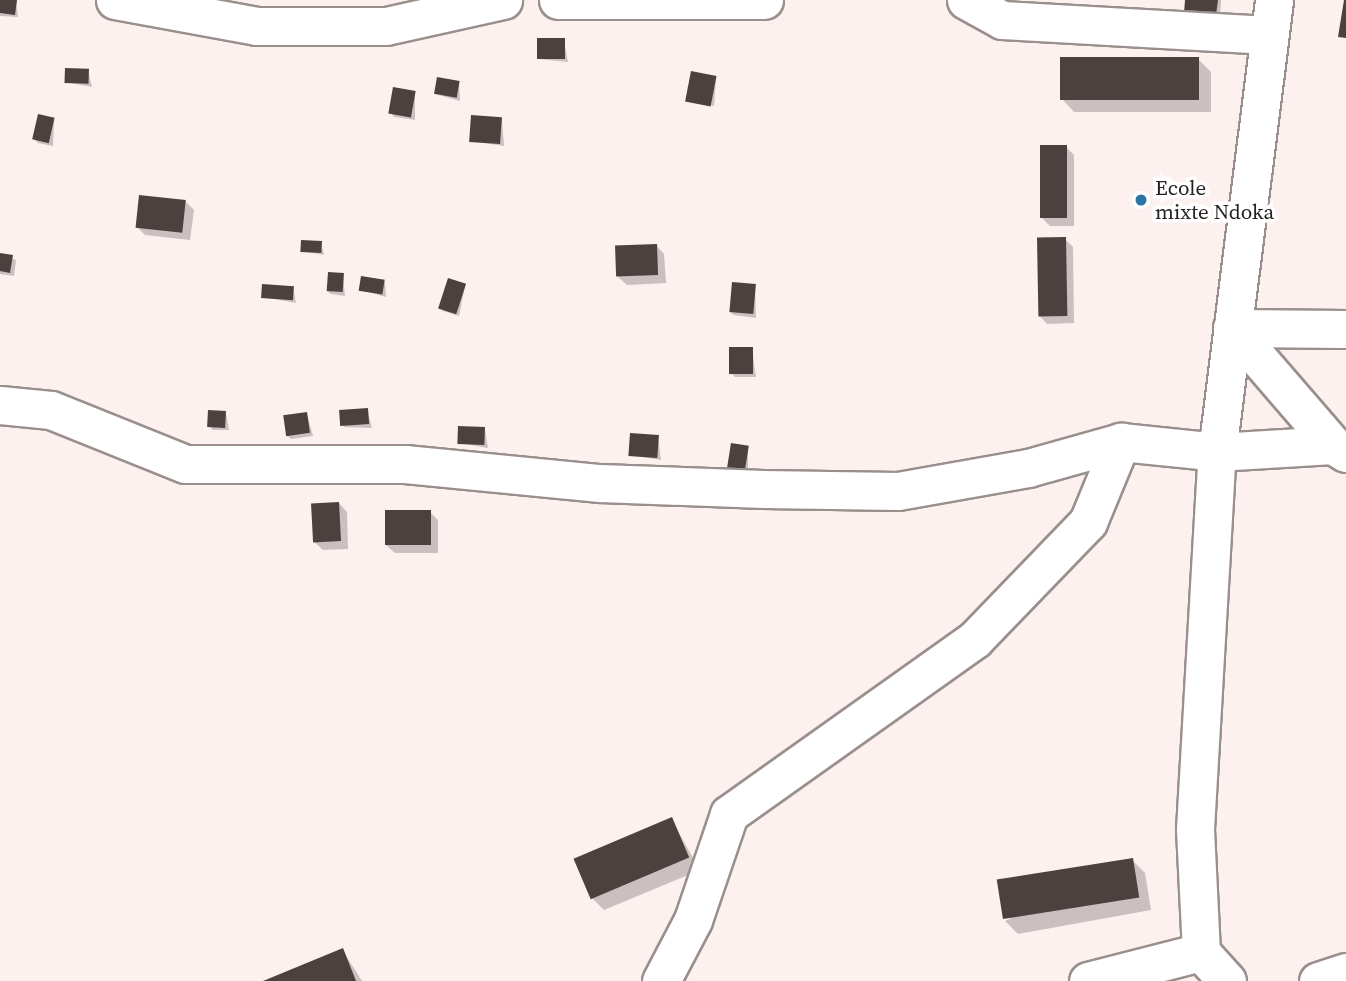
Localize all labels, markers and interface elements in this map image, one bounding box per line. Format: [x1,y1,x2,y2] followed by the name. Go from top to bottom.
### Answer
[1155,175,1274,225] place label: Ecole mixte Ndoka
[1133,192,1149,208] marker: Ecole mixte Ndoka

